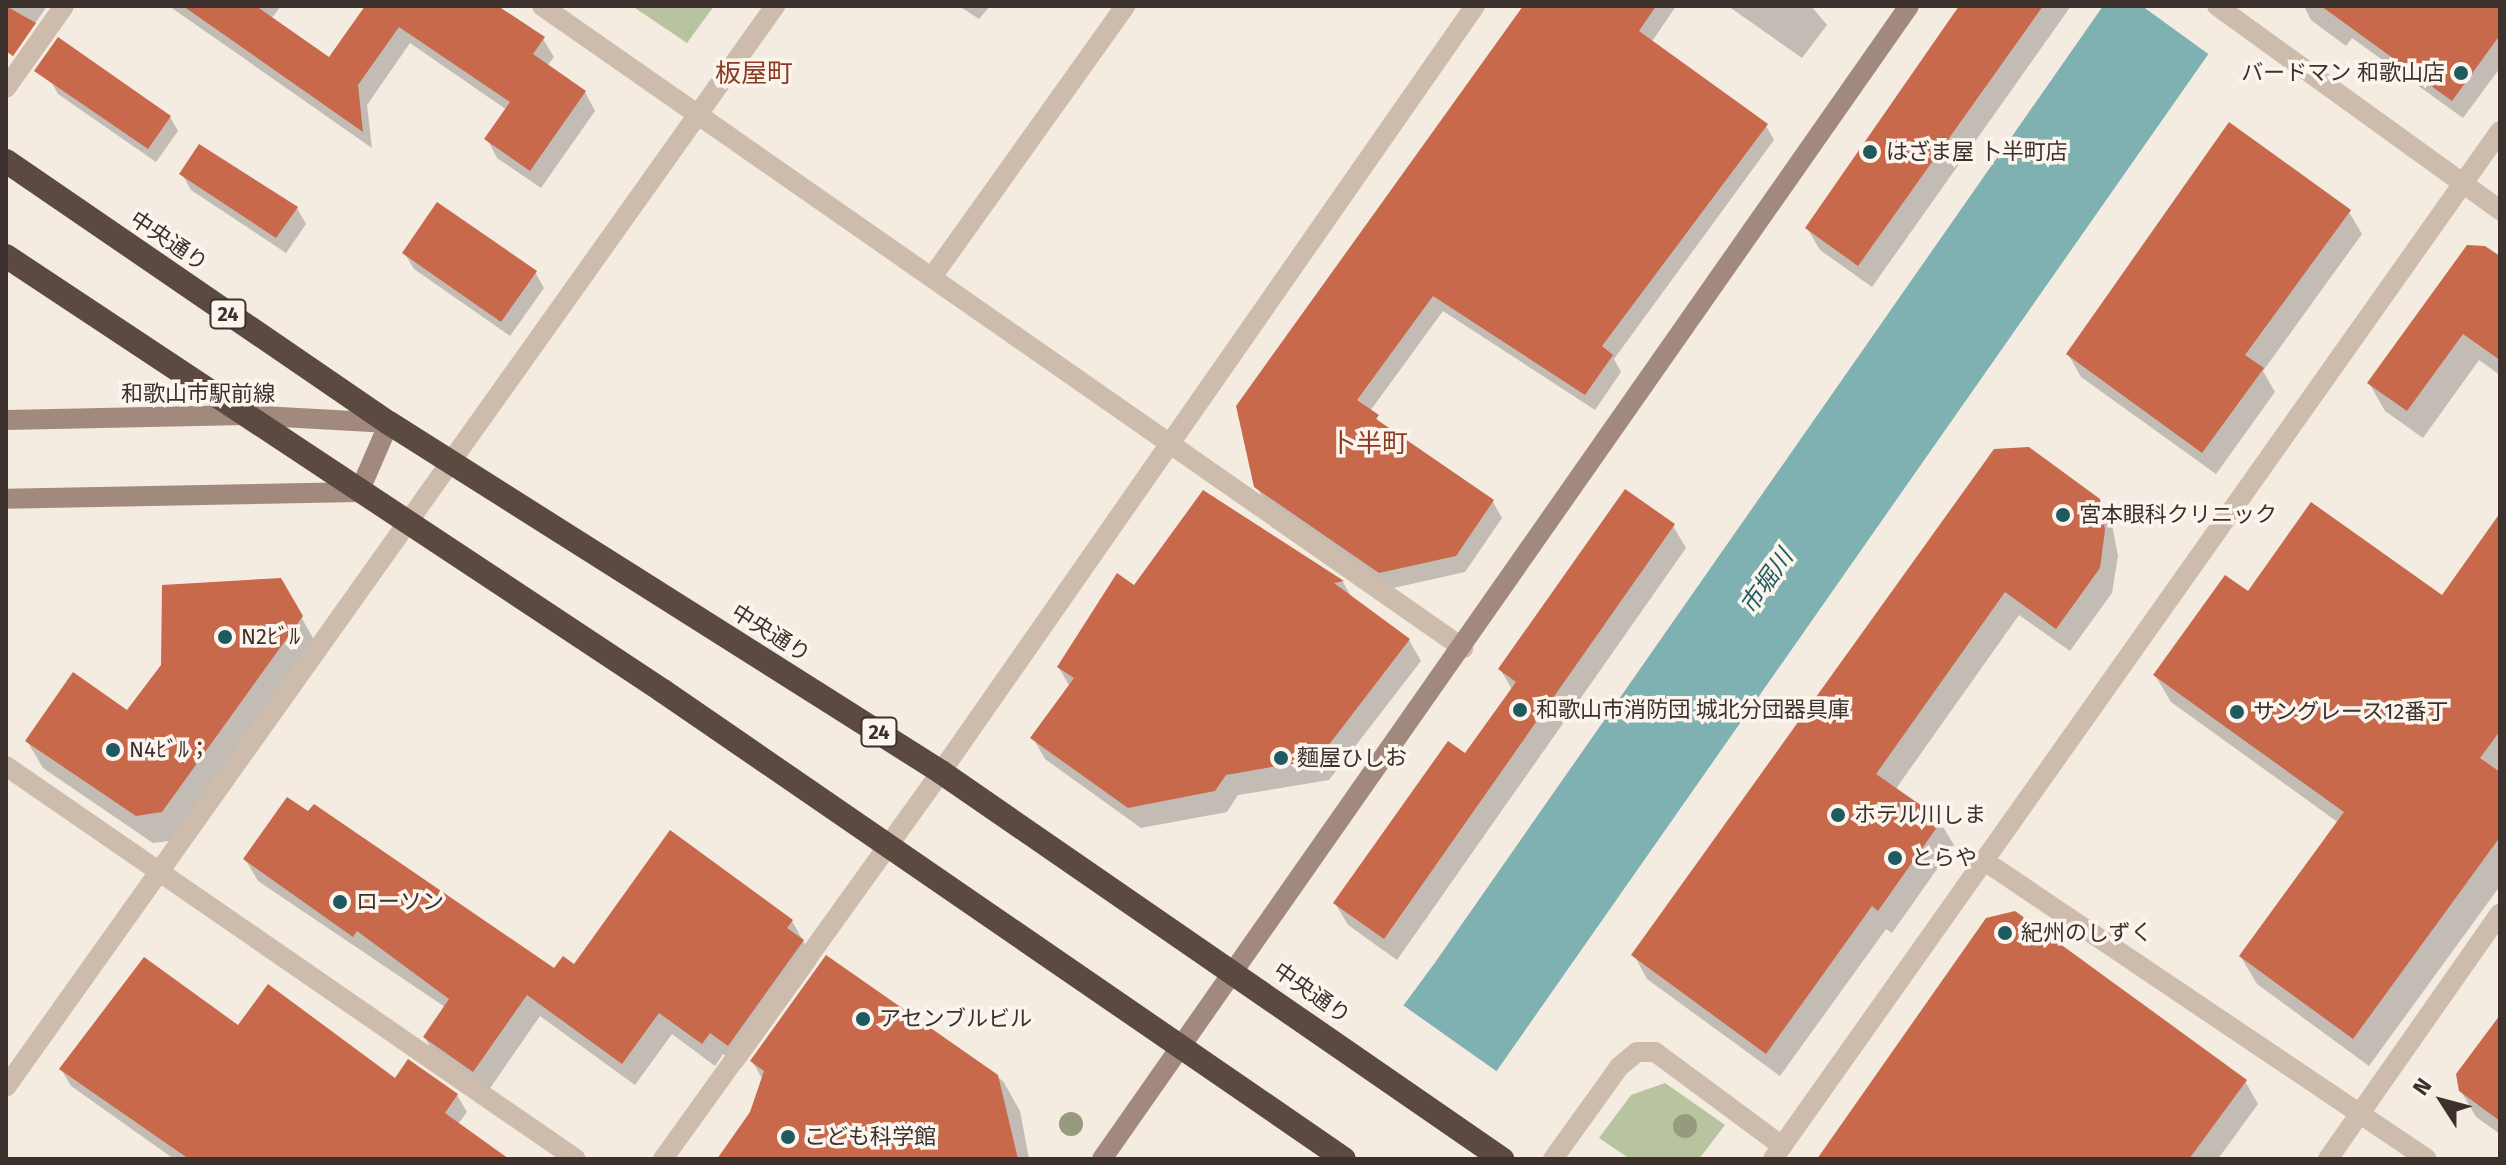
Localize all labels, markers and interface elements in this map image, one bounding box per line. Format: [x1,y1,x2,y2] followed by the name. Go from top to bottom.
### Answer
[715,58,793,90] district label: 板屋町
[2241,60,2445,86] place label: バードマン 和歌山店
[2452,64,2470,82] marker: バードマン 和歌山店
[1886,139,2068,165] place label: はざま屋 卜半町店
[1861,143,1879,161] marker: はざま屋 卜半町店
[125,205,213,277] street label: 中央通り
[208,298,248,330] road number: 24
[121,381,275,407] street label: 和歌山市駅前線
[1330,428,1408,460] district label: 卜半町
[2079,502,2277,528] place label: 宮本眼科クリニック
[2054,506,2072,524] marker: 宮本眼科クリニック
[1735,544,1799,620] water label: 市堀川
[727,598,815,668] street label: 中央通り
[241,624,300,650] place label: N2ﾋﾞﾙ
[216,628,234,646] marker: N2ﾋﾞﾙ
[1536,697,1850,723] place label: 和歌山市消防団 城北分団器具庫
[2253,699,2449,725] place label: サングレース12番丁
[1511,701,1529,719] marker: 和歌山市消防団 城北分団器具庫
[2228,703,2246,721] marker: サングレース12番丁
[859,716,899,748] road number: 24
[129,737,211,763] place label: N4ﾋﾞﾙ；
[104,741,122,759] marker: N4ﾋﾞﾙ；
[1297,745,1407,771] place label: 麵屋ひしお
[1272,749,1290,767] marker: 麵屋ひしお
[1854,802,1986,828] place label: ホテル川しま
[1829,806,1847,824] marker: ホテル川しま
[1911,845,1977,871] place label: とらや
[1886,849,1904,867] marker: とらや
[356,889,444,915] place label: ローソン
[331,893,349,911] marker: ローソン
[2021,920,2153,946] place label: 紀州のしずく
[1996,924,2014,942] marker: 紀州のしずく
[1268,957,1356,1029] street label: 中央通り
[879,1006,1033,1032] place label: アセンブルビル
[854,1010,872,1028] marker: アセンブルビル
[2402,1061,2482,1141] north arrow
[2407,1073,2437,1100] text: N
[804,1124,936,1150] place label: こども科学館
[779,1128,797,1146] marker: こども科学館

